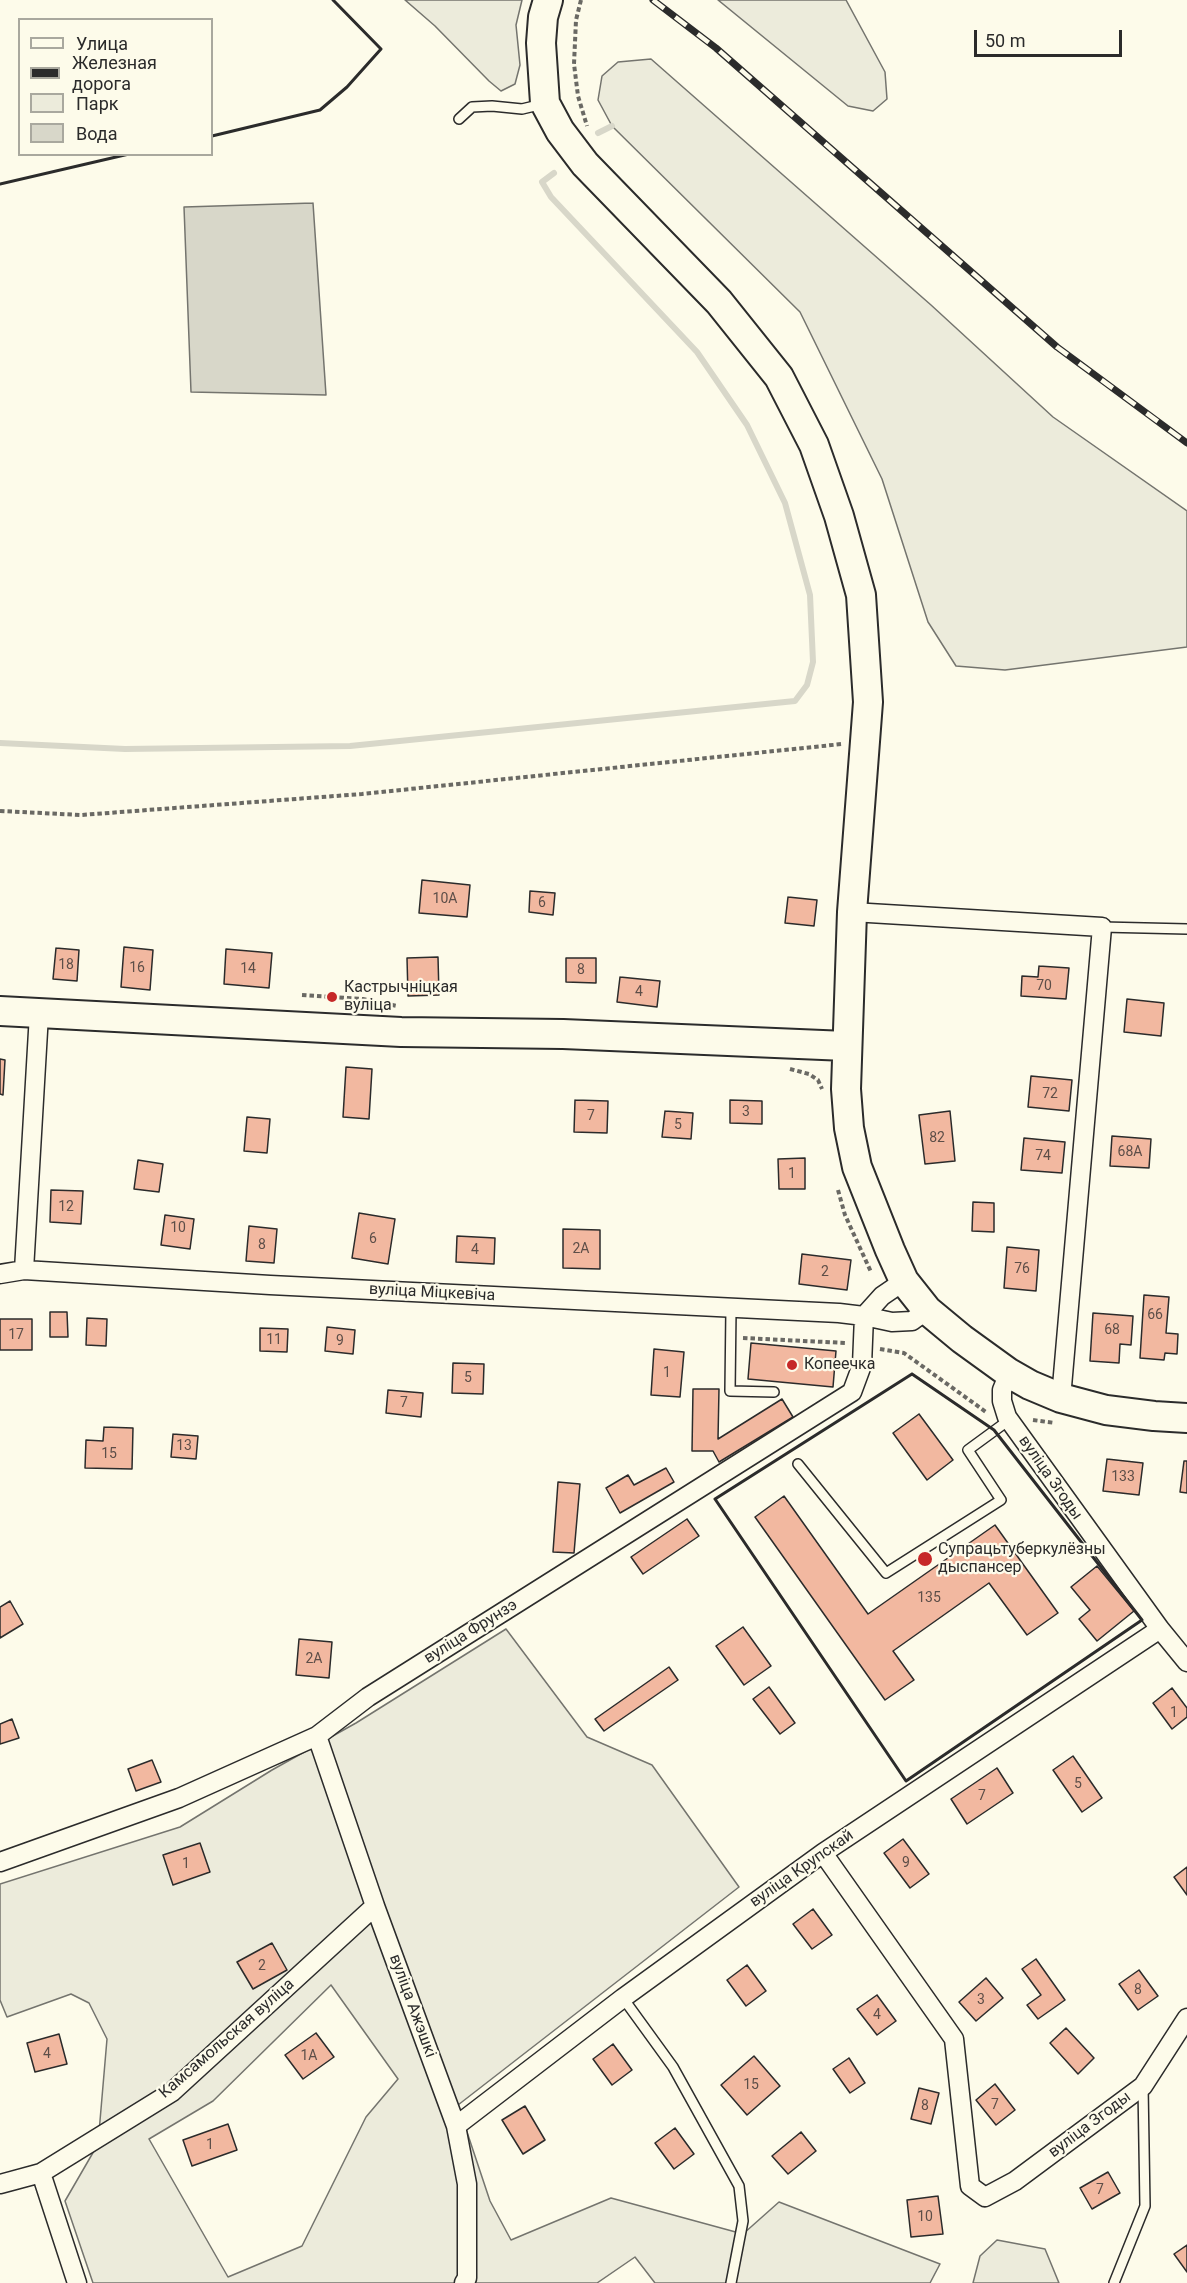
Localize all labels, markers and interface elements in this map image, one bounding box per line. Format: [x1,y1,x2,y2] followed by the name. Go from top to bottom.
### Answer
[18,18,213,156] legend
[977,18,1126,56] scale bar
[985,30,1025,51] text: 50 m
[76,33,128,54] text: Улица
[72,52,157,94] text: Железная дорога
[76,93,118,114] text: Парк
[76,123,118,144] text: Вода
[433,891,457,907] house number: 10А
[538,895,546,911] house number: 6
[58,957,74,973] house number: 18
[129,960,145,976] house number: 16
[240,961,256,977] house number: 14
[577,962,585,978] house number: 8
[344,978,458,1016] place label: Кастрычніцкая вуліца
[1036,978,1052,994] house number: 70
[635,984,643,1000] house number: 4
[325,990,339,1004] marker: Кастрычніцкая вуліца
[1042,1086,1058,1102] house number: 72
[742,1104,750,1120] house number: 3
[587,1108,595,1124] house number: 7
[674,1117,682,1133] house number: 5
[929,1130,945,1146] house number: 82
[1118,1144,1142,1160] house number: 68А
[1035,1148,1051,1164] house number: 74
[788,1166,796,1182] house number: 1
[58,1199,74,1215] house number: 12
[170,1220,186,1236] house number: 10
[369,1231,377,1247] house number: 6
[258,1237,266,1253] house number: 8
[572,1241,590,1257] house number: 2А
[471,1242,479,1258] house number: 4
[1014,1261,1030,1277] house number: 76
[821,1264,829,1280] house number: 2
[368,1280,496,1306] street label: вуліца Міцкевіча
[1147,1307,1163,1323] house number: 66
[1104,1322,1120,1338] house number: 68
[8,1327,24,1343] house number: 17
[266,1332,282,1348] house number: 11
[336,1333,344,1349] house number: 9
[804,1355,875,1375] place label: Копеечка
[785,1358,799,1372] marker: Копеечка
[663,1365,671,1381] house number: 1
[464,1370,472,1386] house number: 5
[400,1395,408,1411] house number: 7
[1014,1432,1086,1524] street label: вуліца Згоды
[176,1438,192,1454] house number: 13
[101,1446,117,1462] house number: 15
[1111,1469,1135,1485] house number: 133
[938,1540,1106,1578] place label: Супрацьтуберкулёзны дыспансер
[916,1550,934,1568] marker: Супрацьтуберкулёзны дыспансер
[917,1590,941,1606] house number: 135
[421,1596,521,1668] street label: вуліца Фрунзэ
[305,1651,323,1667] house number: 2А
[1170,1705,1178,1721] house number: 1
[1074,1776,1082,1792] house number: 5
[978,1788,986,1804] house number: 7
[746,1826,858,1912] street label: вуліца Крупскай
[902,1855,910,1871] house number: 9
[182,1856,190,1872] house number: 1
[384,1952,440,2060] street label: вуліца Ажэшкі
[258,1958,266,1974] house number: 2
[155,1975,299,2103] street label: Камсамольская вуліца
[1134,1982,1142,1998] house number: 8
[977,1992,985,2008] house number: 3
[873,2007,881,2023] house number: 4
[43,2046,51,2062] house number: 4
[300,2048,318,2064] house number: 1А
[743,2077,759,2093] house number: 15
[1045,2088,1135,2162] street label: вуліца Згоды
[991,2097,999,2113] house number: 7
[921,2098,929,2114] house number: 8
[206,2137,214,2153] house number: 1
[1096,2182,1104,2198] house number: 7
[917,2209,933,2225] house number: 10

